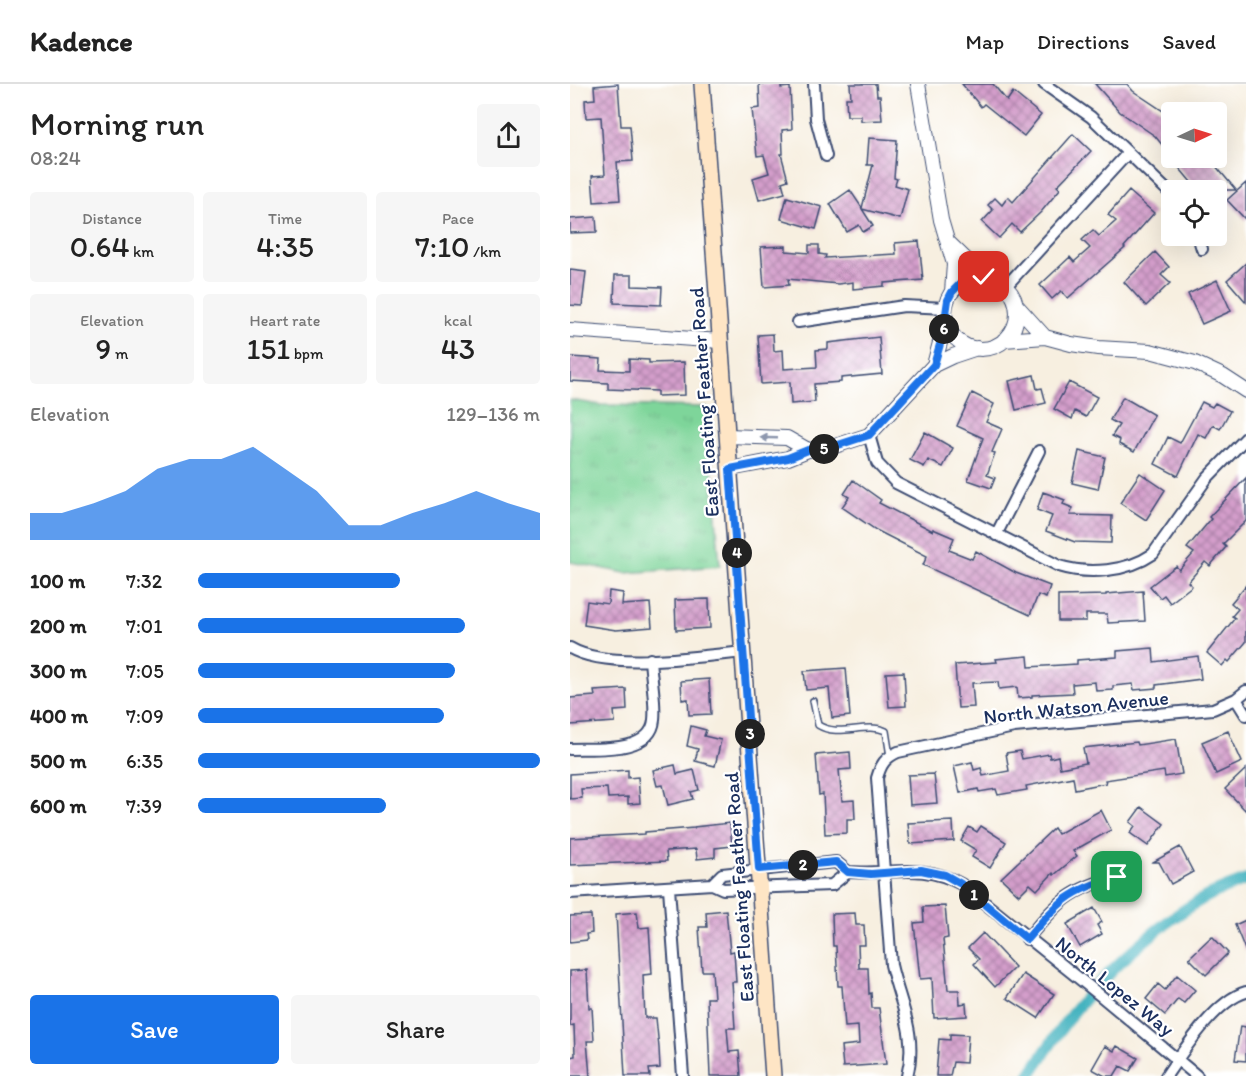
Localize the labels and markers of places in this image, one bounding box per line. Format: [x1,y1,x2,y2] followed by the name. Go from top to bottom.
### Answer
[958,251,1009,302] pin
[929,314,959,344] pin: 6
[809,434,839,464] pin: 5
[722,538,752,568] pin: 4
[735,719,765,749] pin: 3
[788,850,818,880] pin: 2
[1091,851,1142,902] pin
[959,880,989,910] pin: 1

